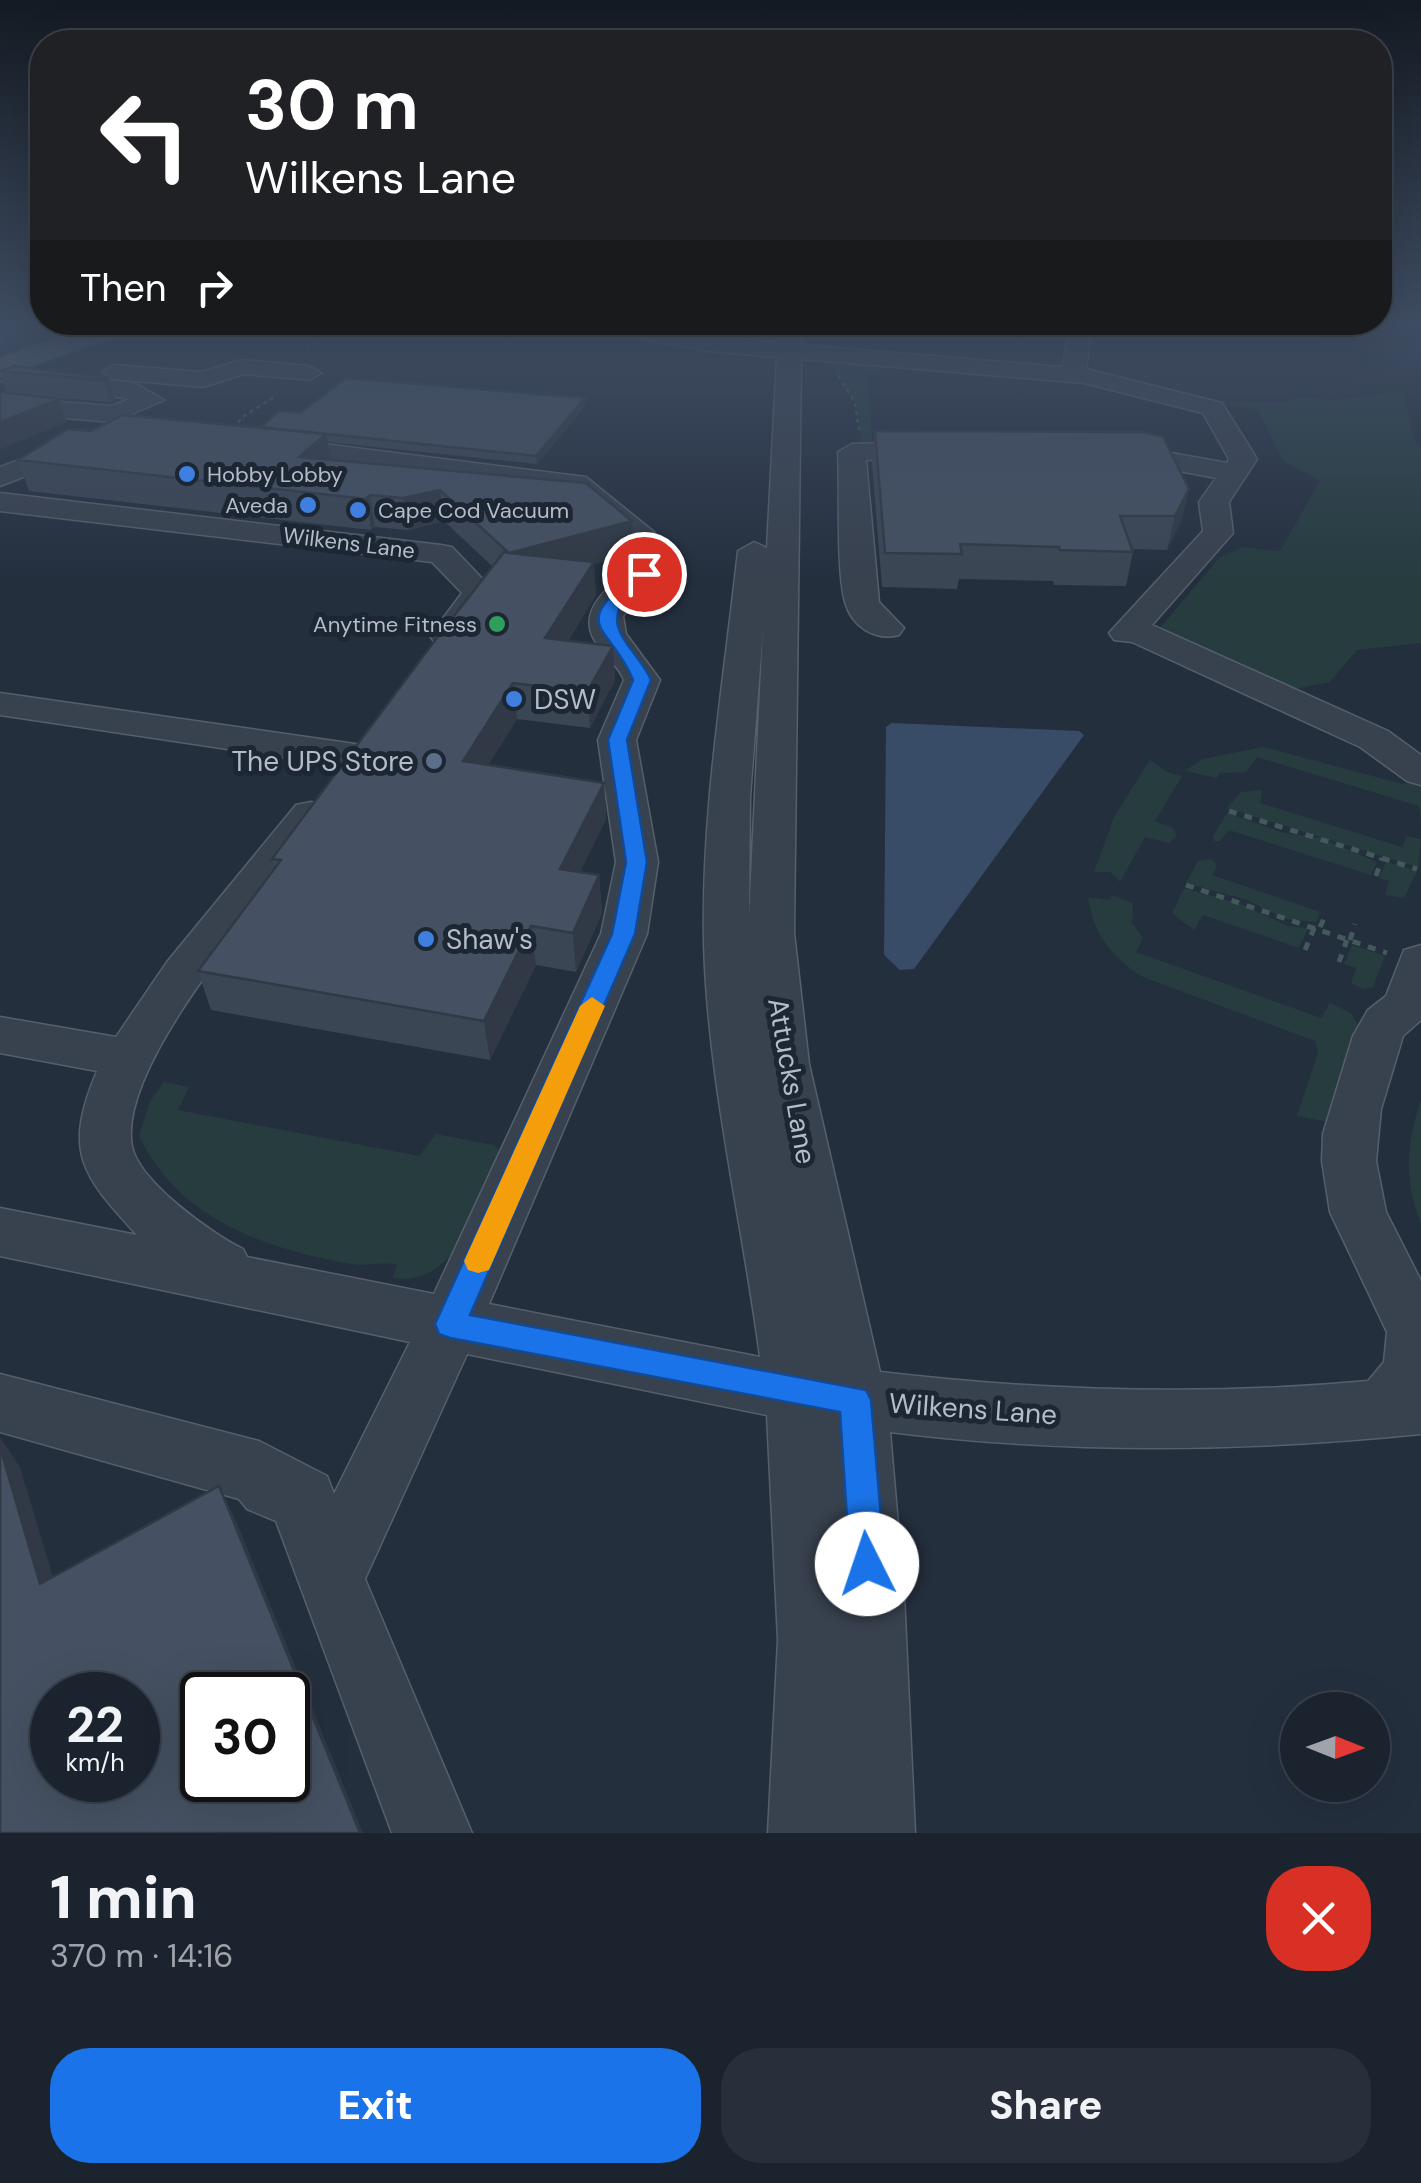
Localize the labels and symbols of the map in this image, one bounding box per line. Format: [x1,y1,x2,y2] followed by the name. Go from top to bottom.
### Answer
[207,460,343,489] place label: Hobby Lobby
[176,463,198,485] marker: Hobby Lobby
[225,491,288,520] place label: Aveda
[297,494,319,516] marker: Aveda
[378,496,569,525] place label: Cape Cod Vacuum
[347,499,369,521] marker: Cape Cod Vacuum
[281,521,417,565] street label: Wilkens Lane
[602,532,687,617] pin
[313,610,477,639] place label: Anytime Fitness
[486,613,508,635] marker: Anytime Fitness
[534,681,596,718] place label: DSW
[503,688,525,710] marker: DSW
[231,743,414,780] place label: The UPS Store
[423,750,445,772] marker: The UPS Store
[446,921,533,958] place label: Shaw's
[415,928,437,950] marker: Shaw's
[759,995,825,1167] street label: Attucks Lane
[888,1385,1058,1433] street label: Wilkens Lane
[815,1512,919,1616] position arrow
[180,1672,310,1802] speed limit sign: 30
[1280,1692,1390,1802] north arrow

